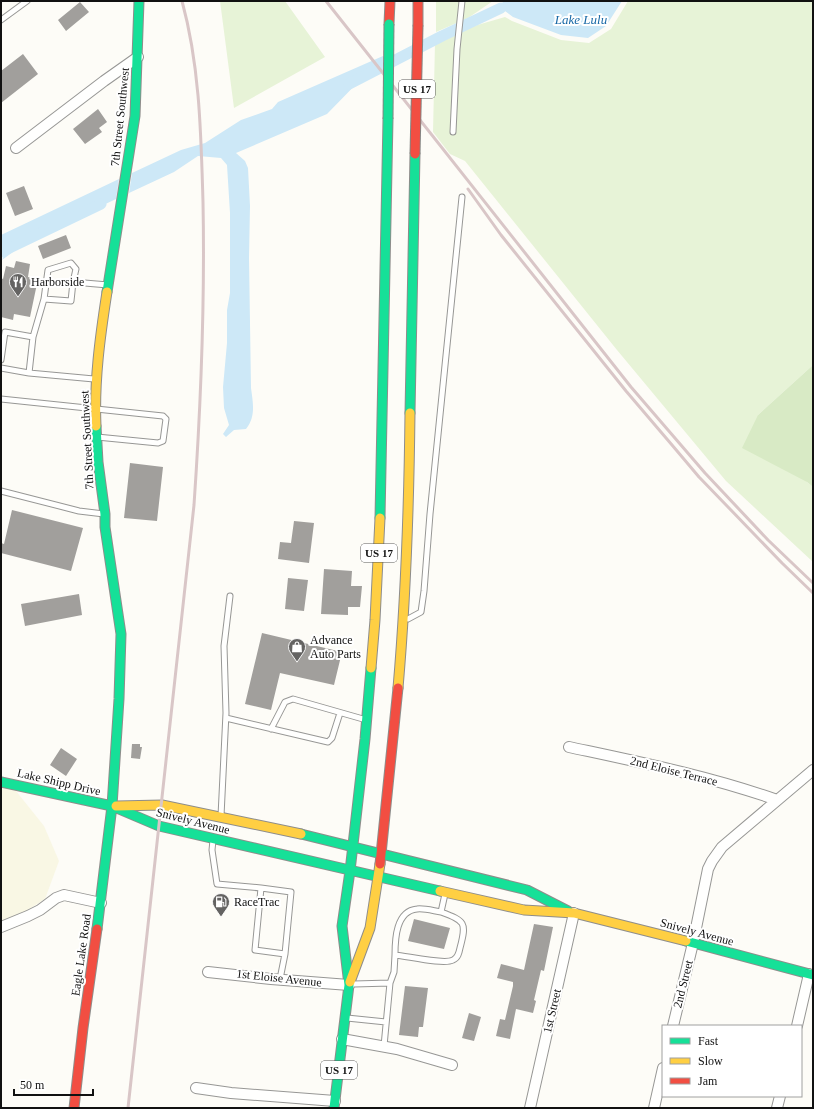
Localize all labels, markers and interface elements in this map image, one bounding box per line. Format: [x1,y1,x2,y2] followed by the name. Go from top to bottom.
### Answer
[554,12,608,27] water label: Lake Lulu
[108,66,132,167] street label: 7th Street Southwest
[399,80,435,98] road number: US 17
[8,272,28,297] restaurant icon: Harborside
[31,275,84,289] place label: Harborside
[77,389,97,490] street label: 7th Street Southwest
[361,544,397,562] road number: US 17
[310,633,361,661] place label: Advance Auto Parts
[287,637,307,662] shop icon: Advance Auto Parts
[629,753,719,789] street label: 2nd Eloise Terrace
[16,766,102,798] street label: Lake Shipp Drive
[155,805,231,837] street label: Snively Avenue
[211,892,231,917] fuel station icon: RaceTrac
[234,895,280,909] place label: RaceTrac
[68,913,94,997] street label: Eagle Lake Road
[659,915,735,949] street label: Snively Avenue
[670,958,696,1009] street label: 2nd Street
[236,967,322,989] street label: 1st Eloise Avenue
[540,987,564,1034] street label: 1st Street
[662,1025,802,1097] legend
[698,1034,719,1048] text: Fast
[698,1054,723,1068] text: Slow
[321,1061,357,1079] road number: US 17
[14,1071,93,1097] scale bar
[698,1074,718,1088] text: Jam
[20,1078,45,1092] text: 50 m

